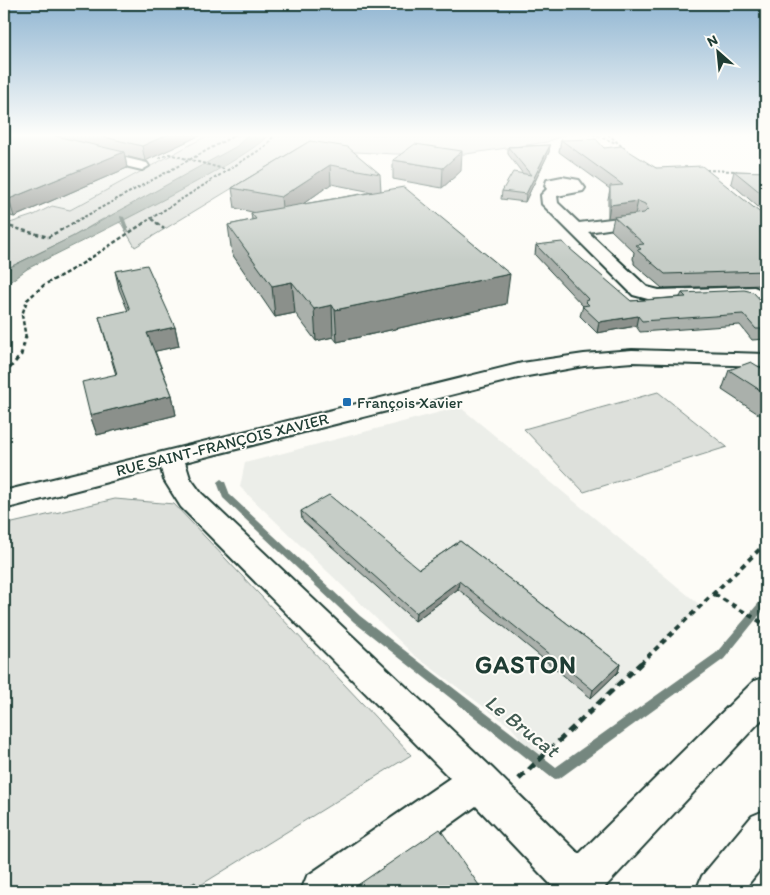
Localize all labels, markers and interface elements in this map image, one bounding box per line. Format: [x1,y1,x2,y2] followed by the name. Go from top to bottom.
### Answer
[692,28,742,78] north arrow
[704,31,720,51] text: N
[357,393,463,412] place label: François Xavier
[341,396,353,408] marker: François Xavier
[114,409,330,480] street label: RUE SAINT-FRANÇOIS XAVIER
[475,649,577,679] district label: GASTON
[480,689,566,763] water label: Le Brucat

